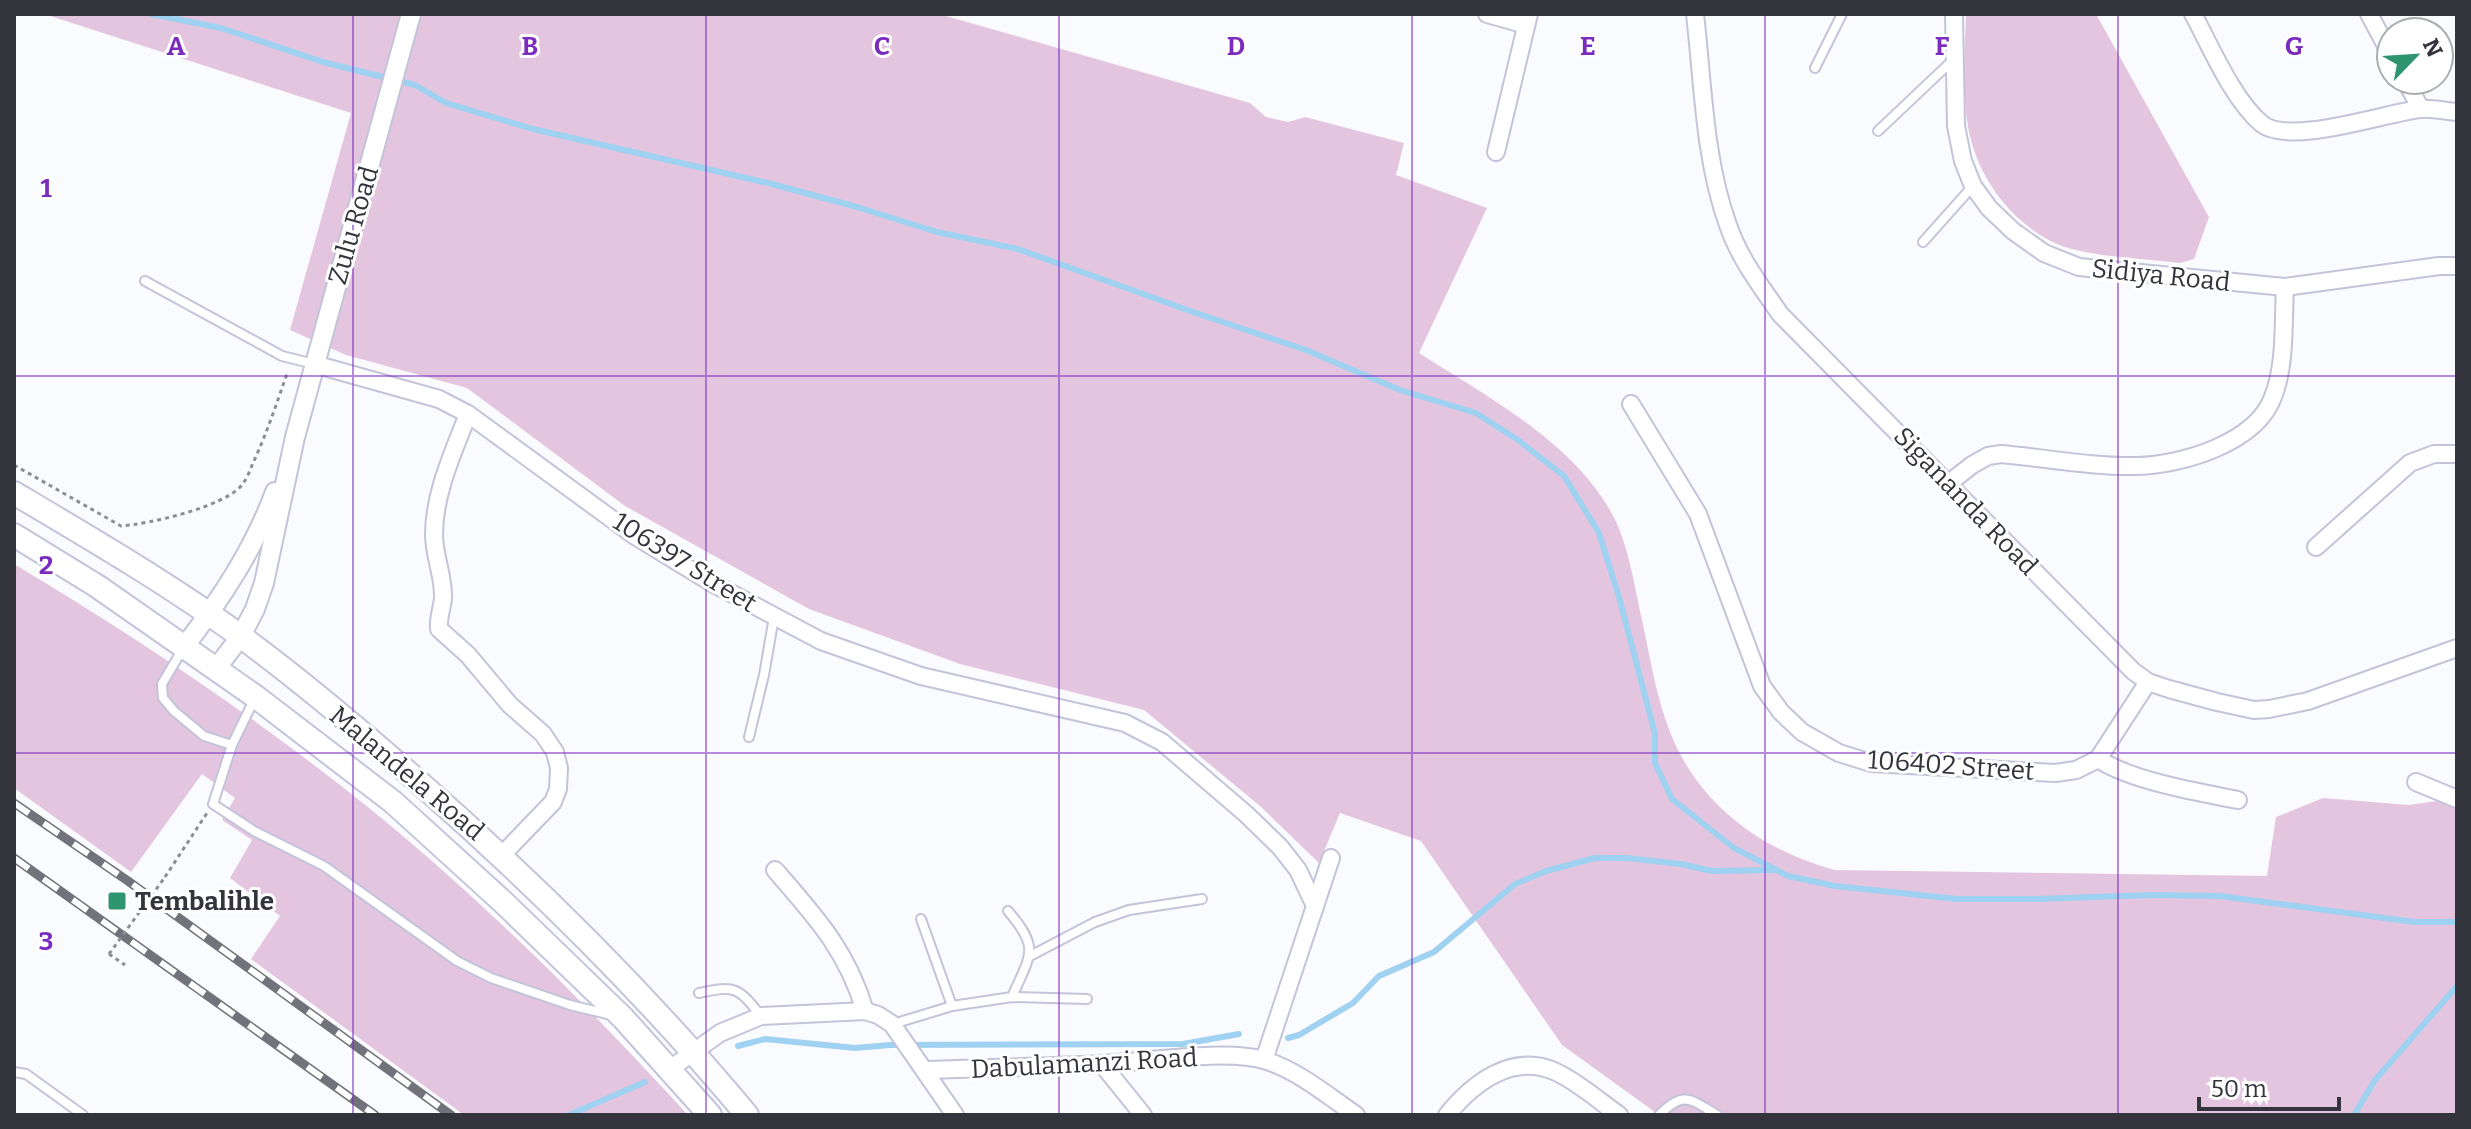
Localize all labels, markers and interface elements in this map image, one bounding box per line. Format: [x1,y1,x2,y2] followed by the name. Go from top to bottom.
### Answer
[2375,16,2455,96] north arrow
[167,31,186,62] text: A
[522,31,538,62] text: B
[874,31,890,62] text: C
[1227,31,1245,62] text: D
[1580,31,1596,62] text: E
[1935,31,1950,62] text: F
[2285,31,2304,62] text: G
[2417,34,2449,61] text: N
[322,162,385,288] street label: Zulu Road
[40,173,52,204] text: 1
[2090,253,2232,298] street label: Sidiya Road
[1887,421,2044,582] street label: Sigananda Road
[607,506,763,619] street label: 106397 Street
[39,550,53,581] text: 2
[323,700,490,847] street label: Malandela Road
[1867,744,2036,787] street label: 106402 Street
[135,886,274,917] place label: Tembalihle
[106,890,128,912] marker: Tembalihle
[39,926,53,957] text: 3
[970,1042,1198,1085] street label: Dabulamanzi Road
[2199,1061,2339,1111] scale bar
[2211,1075,2267,1103] text: 50 m

